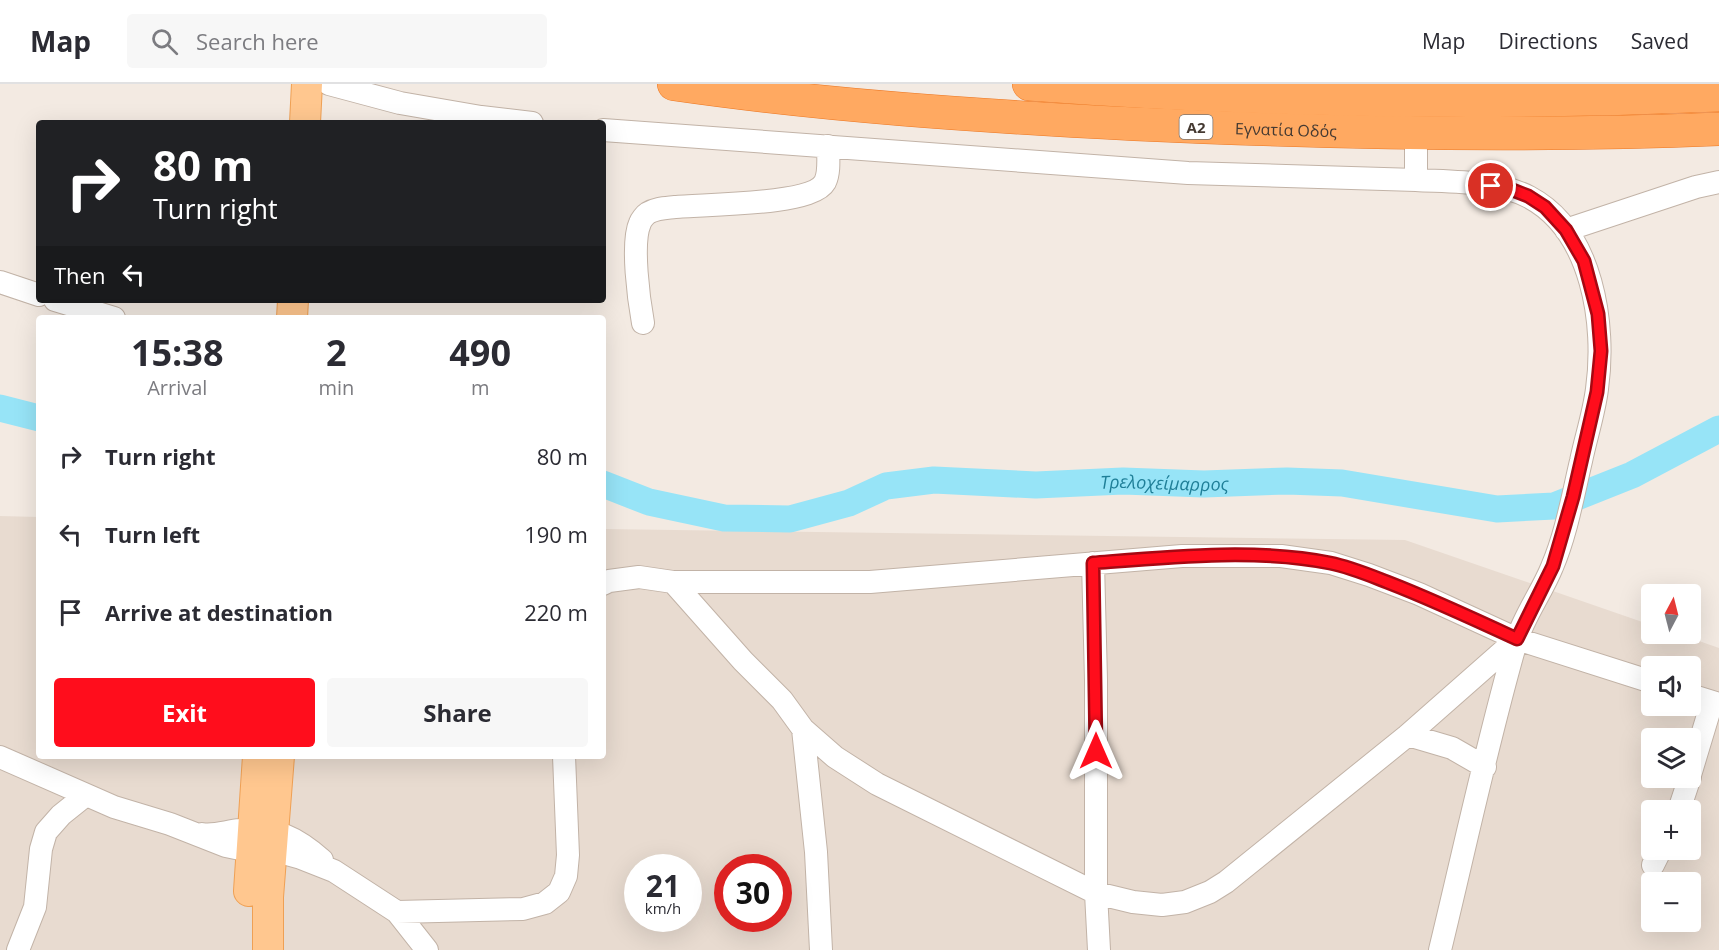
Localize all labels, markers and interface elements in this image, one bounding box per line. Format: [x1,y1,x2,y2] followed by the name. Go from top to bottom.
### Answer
[127,14,547,68] search box
[30,22,91,60] text: Map
[148,25,181,58] icon: search
[196,26,319,56] text: Search here
[1422,27,1465,55] text: Map
[1498,27,1598,55] text: Directions
[1631,27,1689,55] text: Saved
[1180,115,1212,139] road number: Α2
[1235,117,1337,142] street label: Εγνατία Οδός
[153,136,253,193] text: 80 m
[54,144,132,222] icon: right
[1465,160,1516,211] pin
[1474,169,1507,202] icon: arrive
[153,190,278,227] text: Turn right
[117,258,150,291] icon: left
[54,260,105,290] text: Then
[131,328,224,377] text: 15:38
[326,328,347,377] text: 2
[449,328,511,377] text: 490
[147,374,207,401] text: Arrival
[318,374,354,401] text: min
[471,374,489,401] text: m
[54,440,87,473] icon: right
[105,441,216,471] text: Turn right
[537,441,588,471] text: 80 m
[1100,469,1230,496] water label: Τρελοχείμαρρος
[54,518,87,551] icon: left
[105,519,200,549] text: Turn left
[524,519,588,549] text: 190 m
[1641,584,1701,644] north arrow
[1641,584,1701,932] map controls
[54,596,87,629] icon: arrive
[105,597,333,627] text: Arrive at destination
[524,597,588,627] text: 220 m
[1641,656,1701,716] button: sound
[54,678,315,747] button: Exit
[327,678,588,747] button: Share
[1064,719,1128,783] position arrow
[1641,728,1701,788] button: layers
[1641,800,1701,860] button: +
[714,854,792,932] speed limit sign: 30
[646,865,680,906] text: 21
[1641,872,1701,932] button: −
[645,898,681,918] text: km/h

